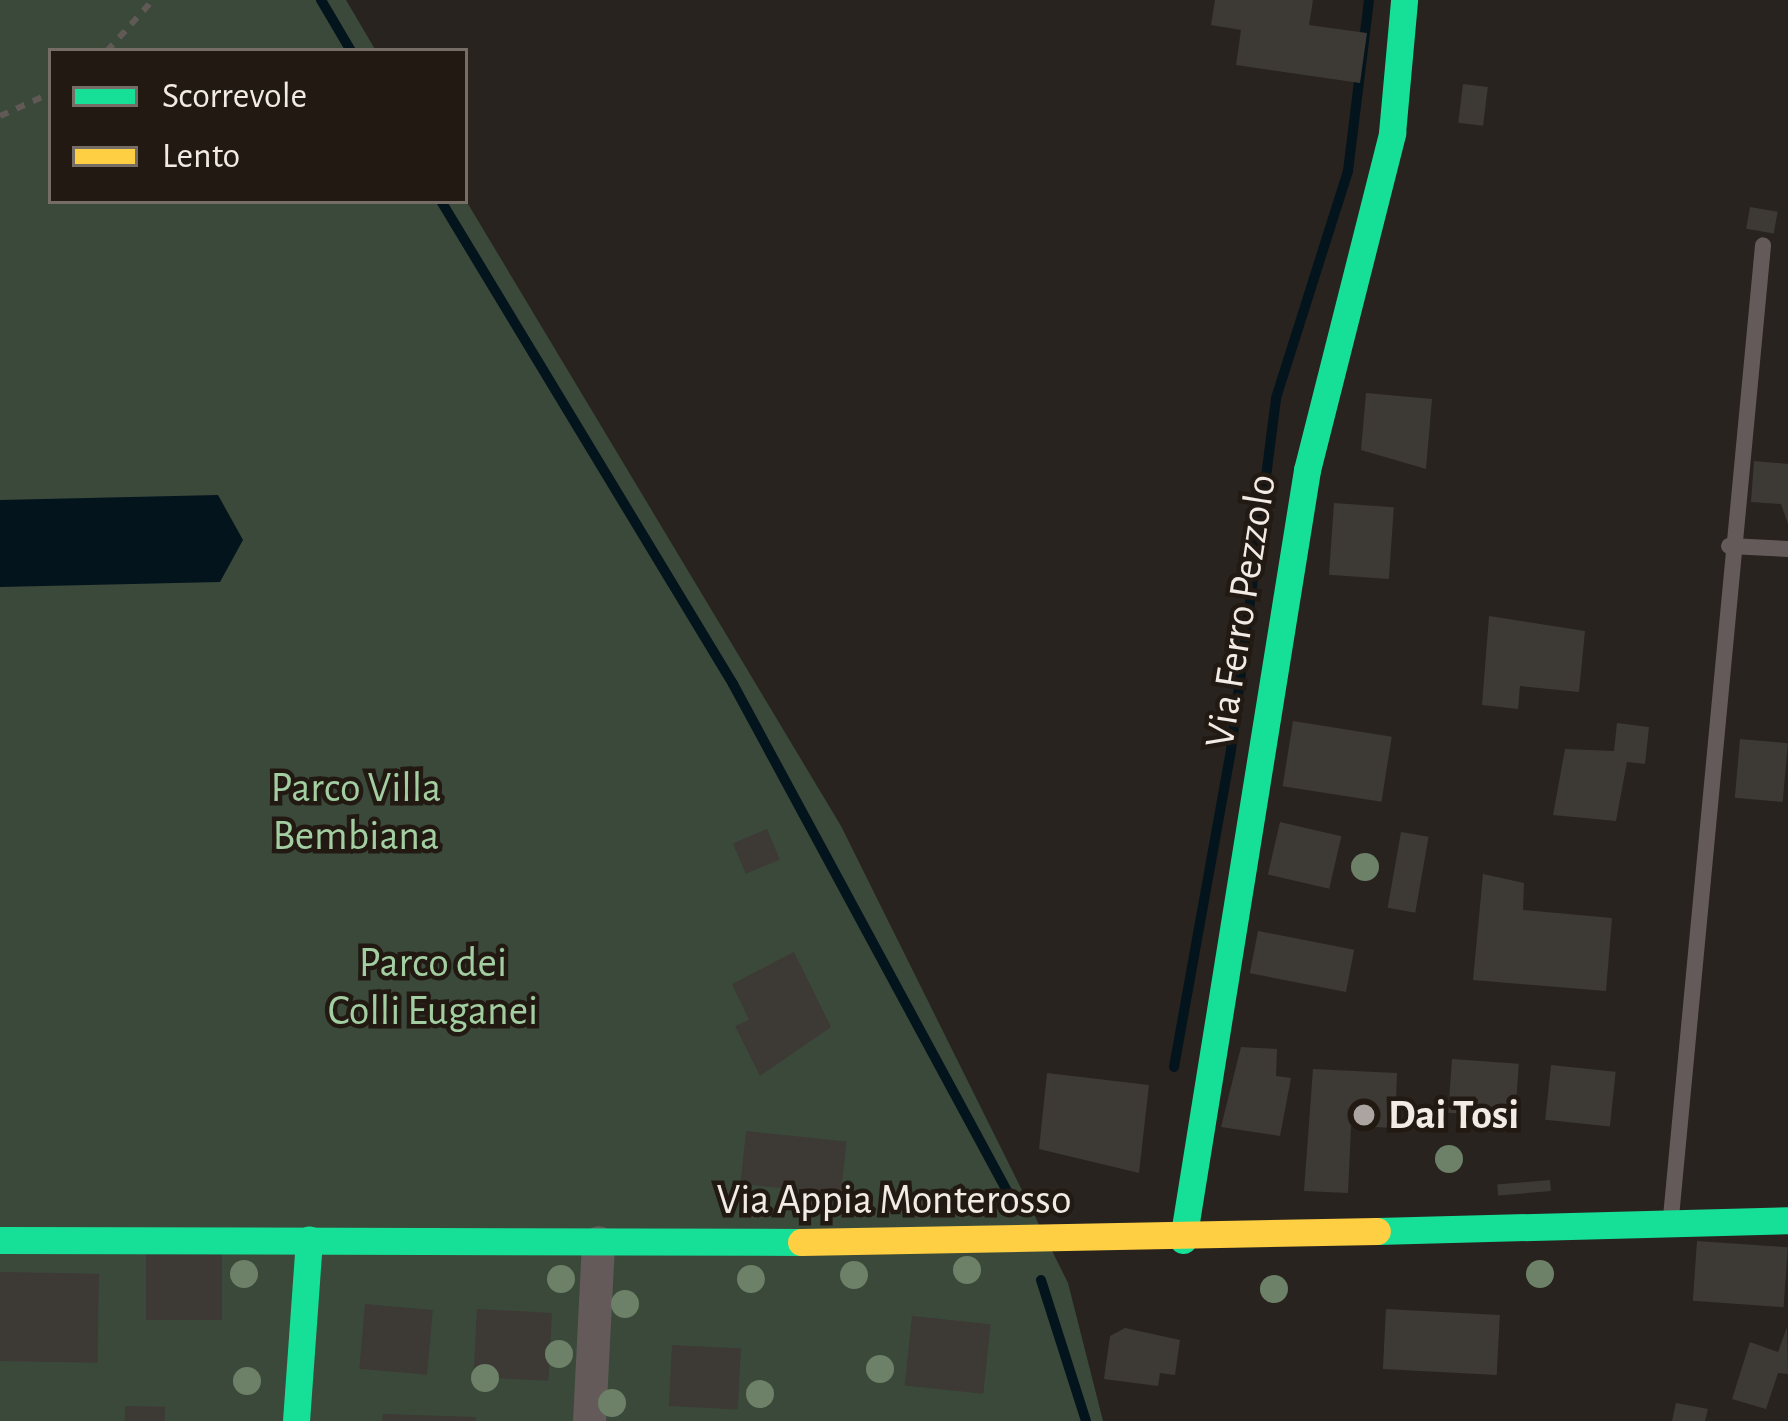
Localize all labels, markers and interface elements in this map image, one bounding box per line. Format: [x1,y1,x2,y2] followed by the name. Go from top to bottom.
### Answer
[48,48,468,204] legend
[162,78,307,114] text: Scorrevole
[162,138,240,174] text: Lento
[1195,471,1287,751] street label: Via Ferro Pezzolo
[271,763,441,862] park label: Parco Villa Bembiana
[328,938,538,1036] park label: Parco dei Colli Euganei
[1388,1090,1519,1140] place label: Dai Tosi
[1351,1102,1377,1128] marker: Dai Tosi
[716,1175,1072,1225] street label: Via Appia Monterosso

